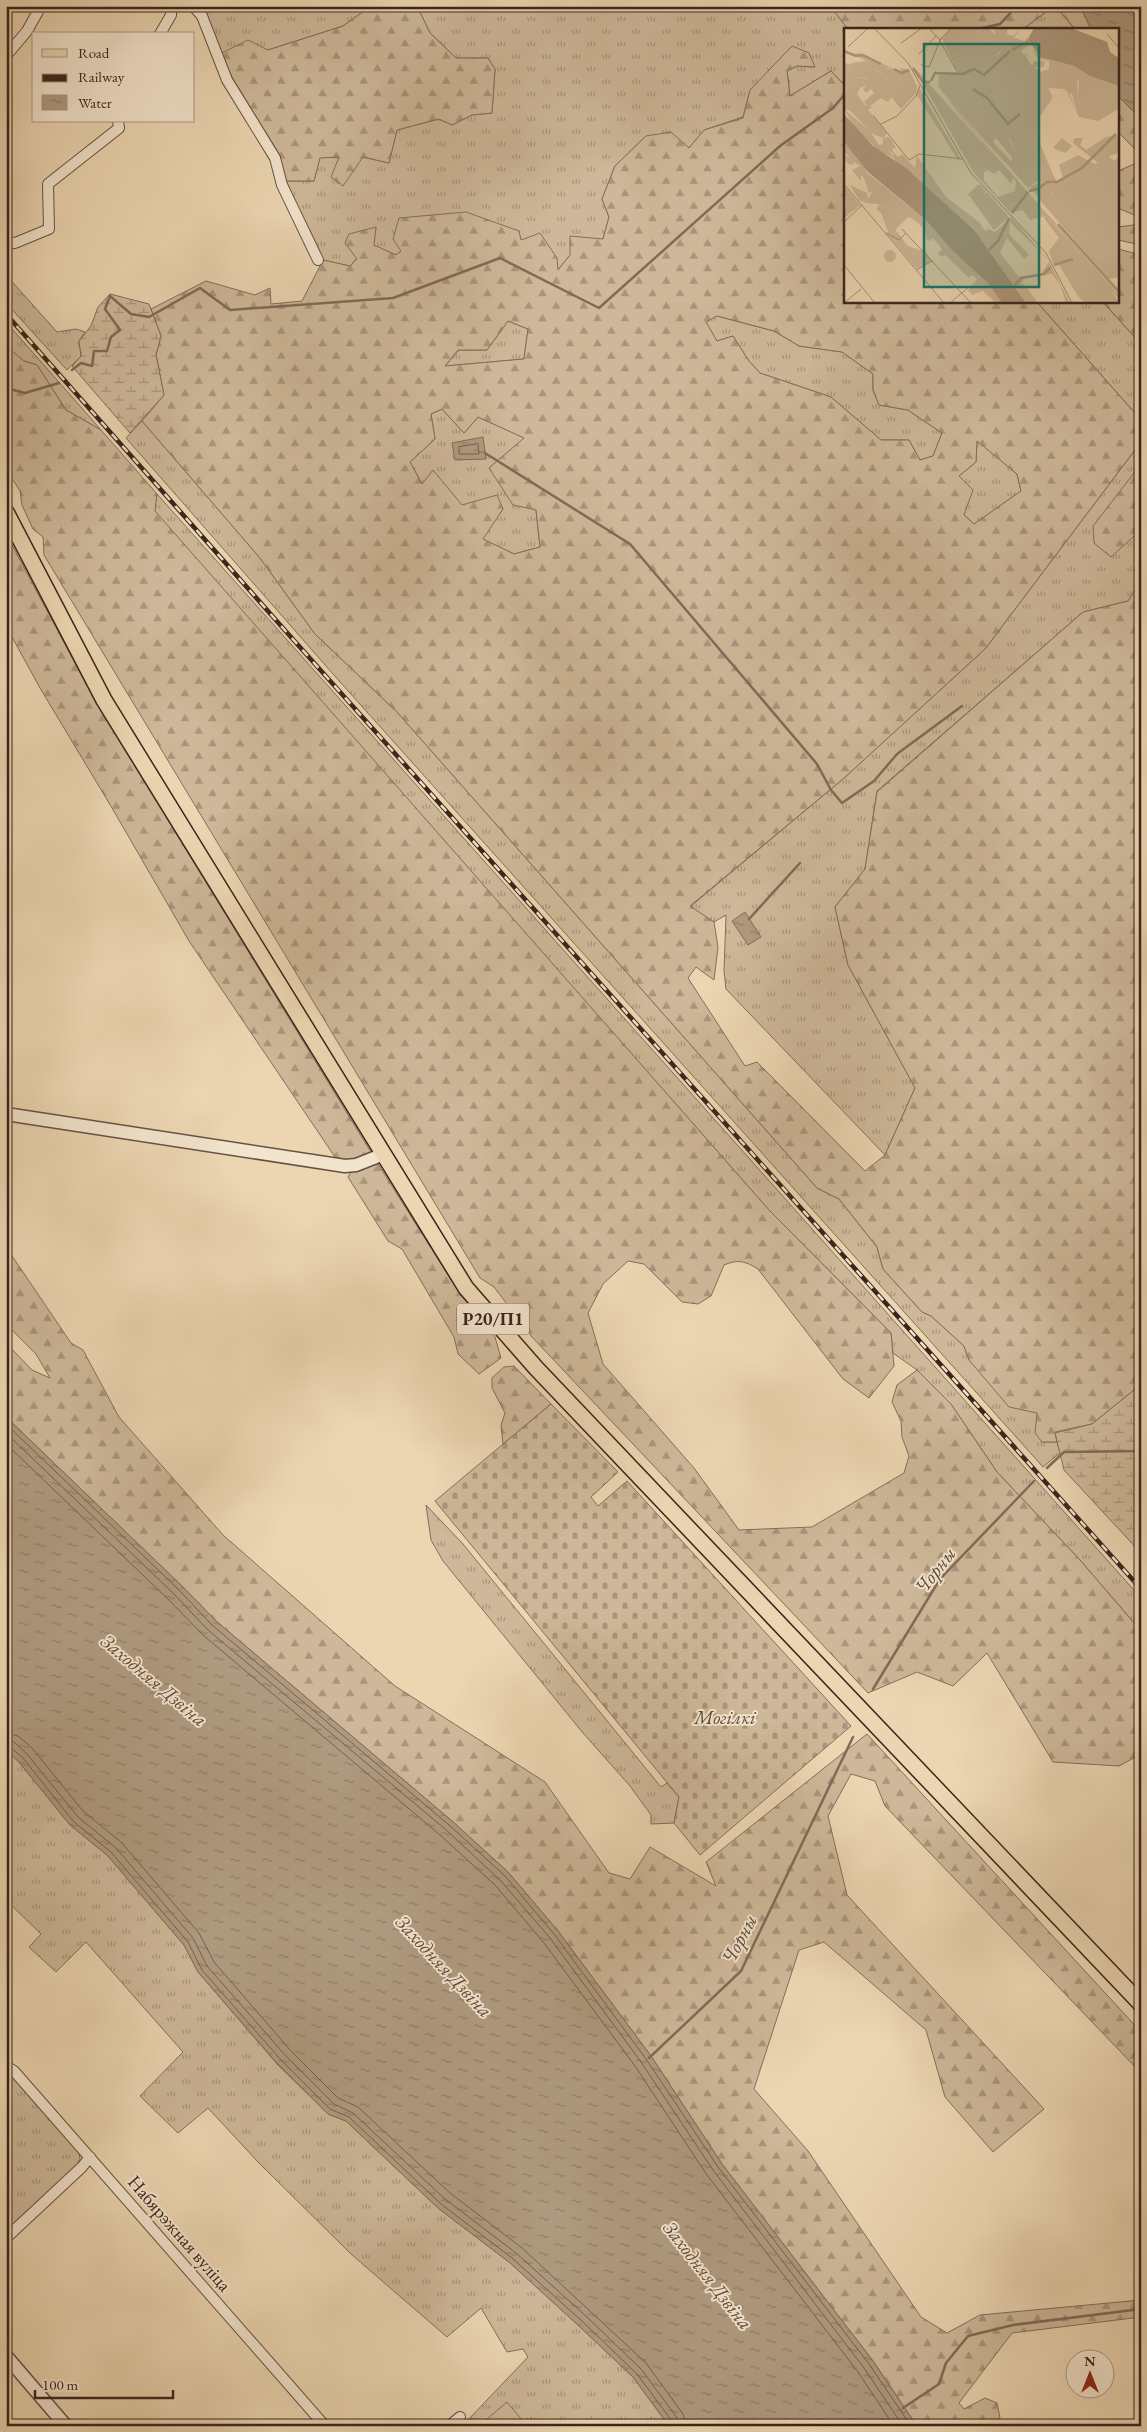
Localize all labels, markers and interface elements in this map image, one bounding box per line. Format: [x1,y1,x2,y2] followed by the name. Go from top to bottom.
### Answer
[844,28,1120,302] inset map
[32,32,195,122] legend
[78,43,110,62] text: Road
[78,67,125,86] text: Railway
[78,93,112,112] text: Water
[457,1304,529,1335] road number: Р20/П1
[909,1541,961,1599] water label: Чорны
[95,1628,213,1732] water label: Заходняя Дзвіна
[693,1705,757,1730] park label: Могілкі
[390,1909,498,2023] water label: Заходняя Дзвіна
[715,1910,763,1968] water label: Чорны
[122,2170,237,2297] street label: Набярэжная вуліца
[657,2215,759,2335] water label: Заходняя Дзвіна
[1064,2350,1114,2400] north arrow
[1084,2352,1096,2370] text: N
[35,2367,172,2399] scale bar
[42,2375,79,2394] text: 100 m

